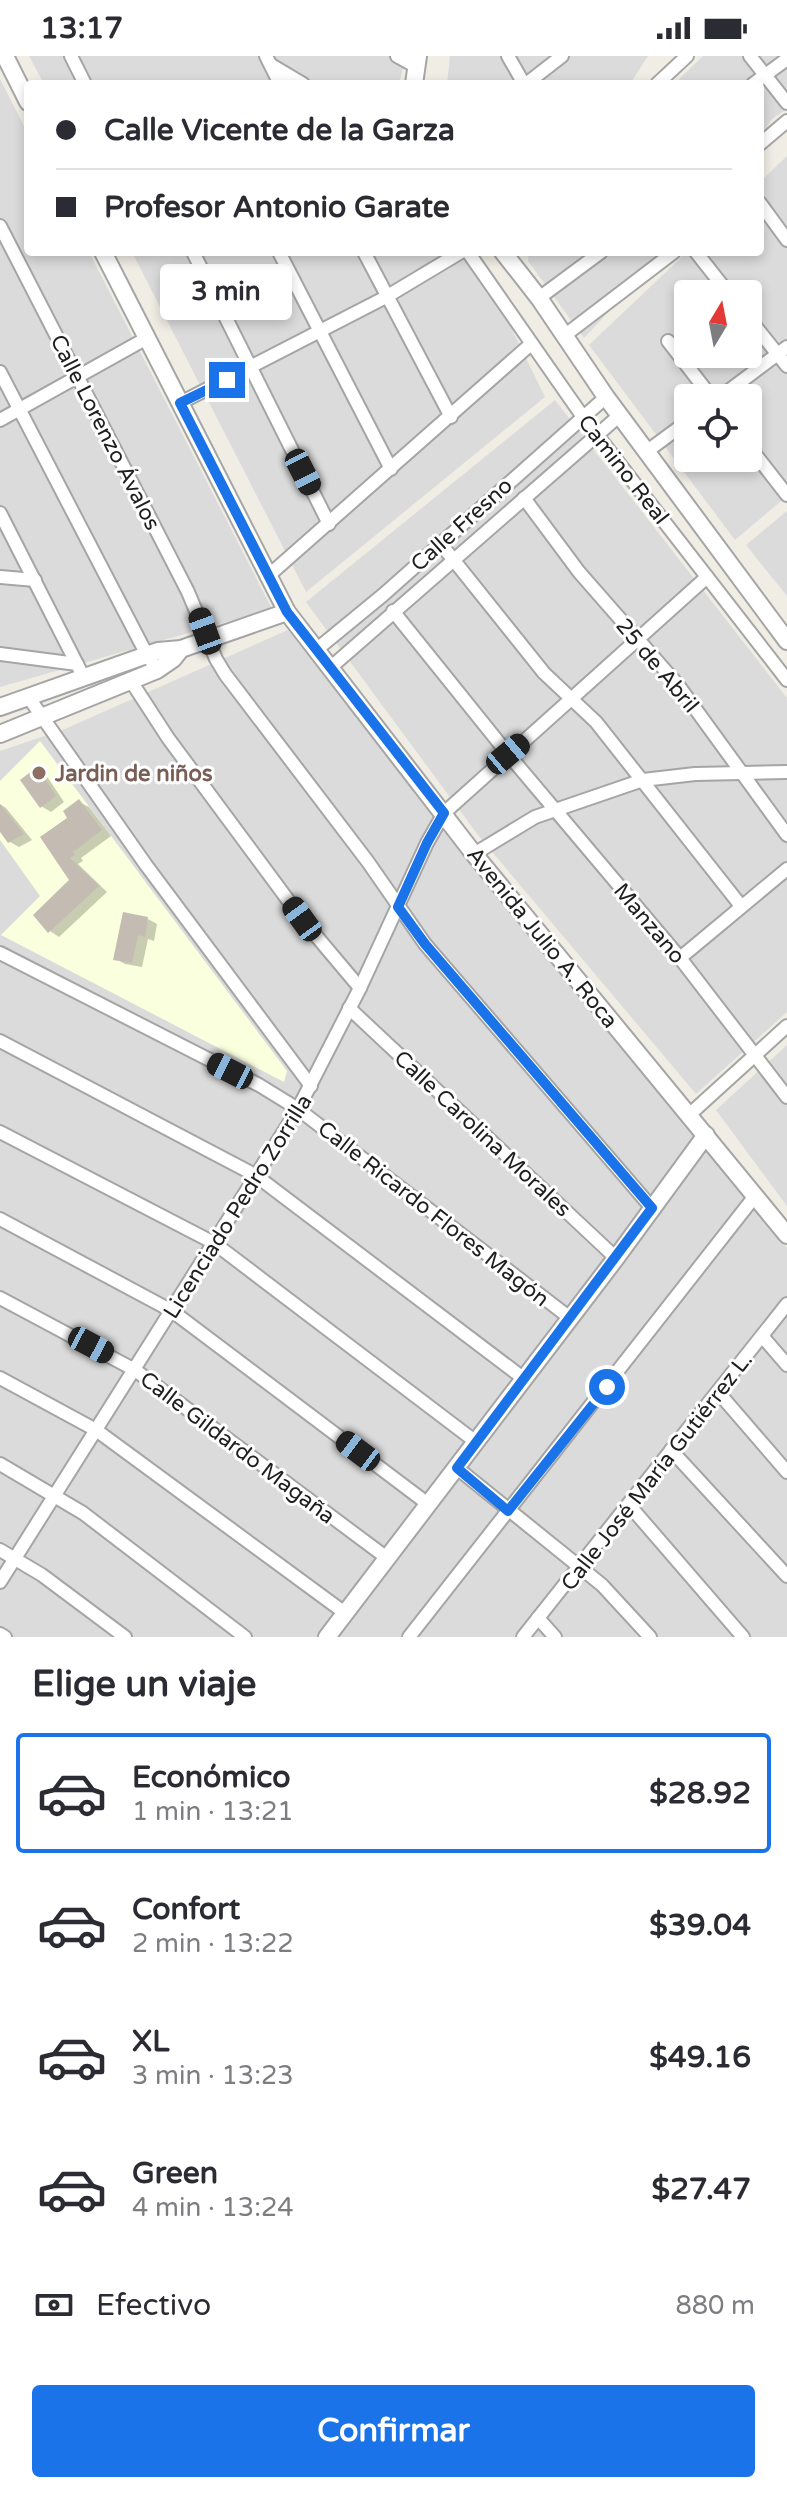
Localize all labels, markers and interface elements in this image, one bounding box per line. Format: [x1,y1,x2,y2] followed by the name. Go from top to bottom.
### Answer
[40,10,123,47] text: 13:17
[104,112,455,149] text: Calle Vicente de la Garza
[104,189,450,226] text: Profesor Antonio Garate
[161,264,293,320] callout: 3 min
[191,276,261,307] text: 3 min
[674,280,762,368] north arrow
[674,280,762,472] map controls
[45,330,167,534] street label: Calle Lorenzo Ávalos
[209,362,245,398] route end
[674,384,762,472] button: locate
[572,410,674,530] street label: Camino Real
[281,445,325,499] car
[406,472,518,577] street label: Calle Fresno
[186,604,224,658] car
[610,613,704,718] street label: 25 de Abril
[482,729,534,779] car
[54,761,213,787] place label: Jardin de niños
[30,764,48,782] marker: Jardin de niños
[461,842,623,1033] street label: Avenida Julio A. Roca
[608,878,690,969] street label: Manzano
[278,893,326,945] car
[389,1045,576,1222] street label: Calle Carolina Morales
[203,1049,257,1093] car
[158,1090,318,1323] street label: Licenciado Pedro Zorrilla
[313,1115,554,1312] street label: Calle Ricardo Flores Magón
[64,1323,118,1367] car
[556,1347,758,1596] street label: Calle José María Gutiérrez L.
[135,1366,340,1530] street label: Calle Gildardo Magaña
[589,1369,625,1405] route start
[332,1427,384,1475] car
[32,1663,256,1706] text: Elige un viaje
[36,1757,108,1829] icon: car
[132,1759,290,1796] text: Económico
[649,1775,751,1812] text: $28.92
[132,1796,294,1827] text: 1 min · 13:21
[36,1889,108,1961] icon: car
[132,1891,240,1928] text: Confort
[649,1907,751,1944] text: $39.04
[132,1928,294,1959] text: 2 min · 13:22
[36,2021,108,2093] icon: car
[132,2023,169,2060] text: XL
[649,2039,751,2076] text: $49.16
[132,2060,294,2091] text: 3 min · 13:23
[36,2153,108,2225] icon: car
[132,2155,218,2192] text: Green
[651,2171,751,2208] text: $27.47
[132,2192,294,2223] text: 4 min · 13:24
[32,2283,76,2327] icon: cash
[96,2287,211,2324] text: Efectivo
[675,2290,755,2321] text: 880 m
[32,2385,755,2477] button: Confirmar

